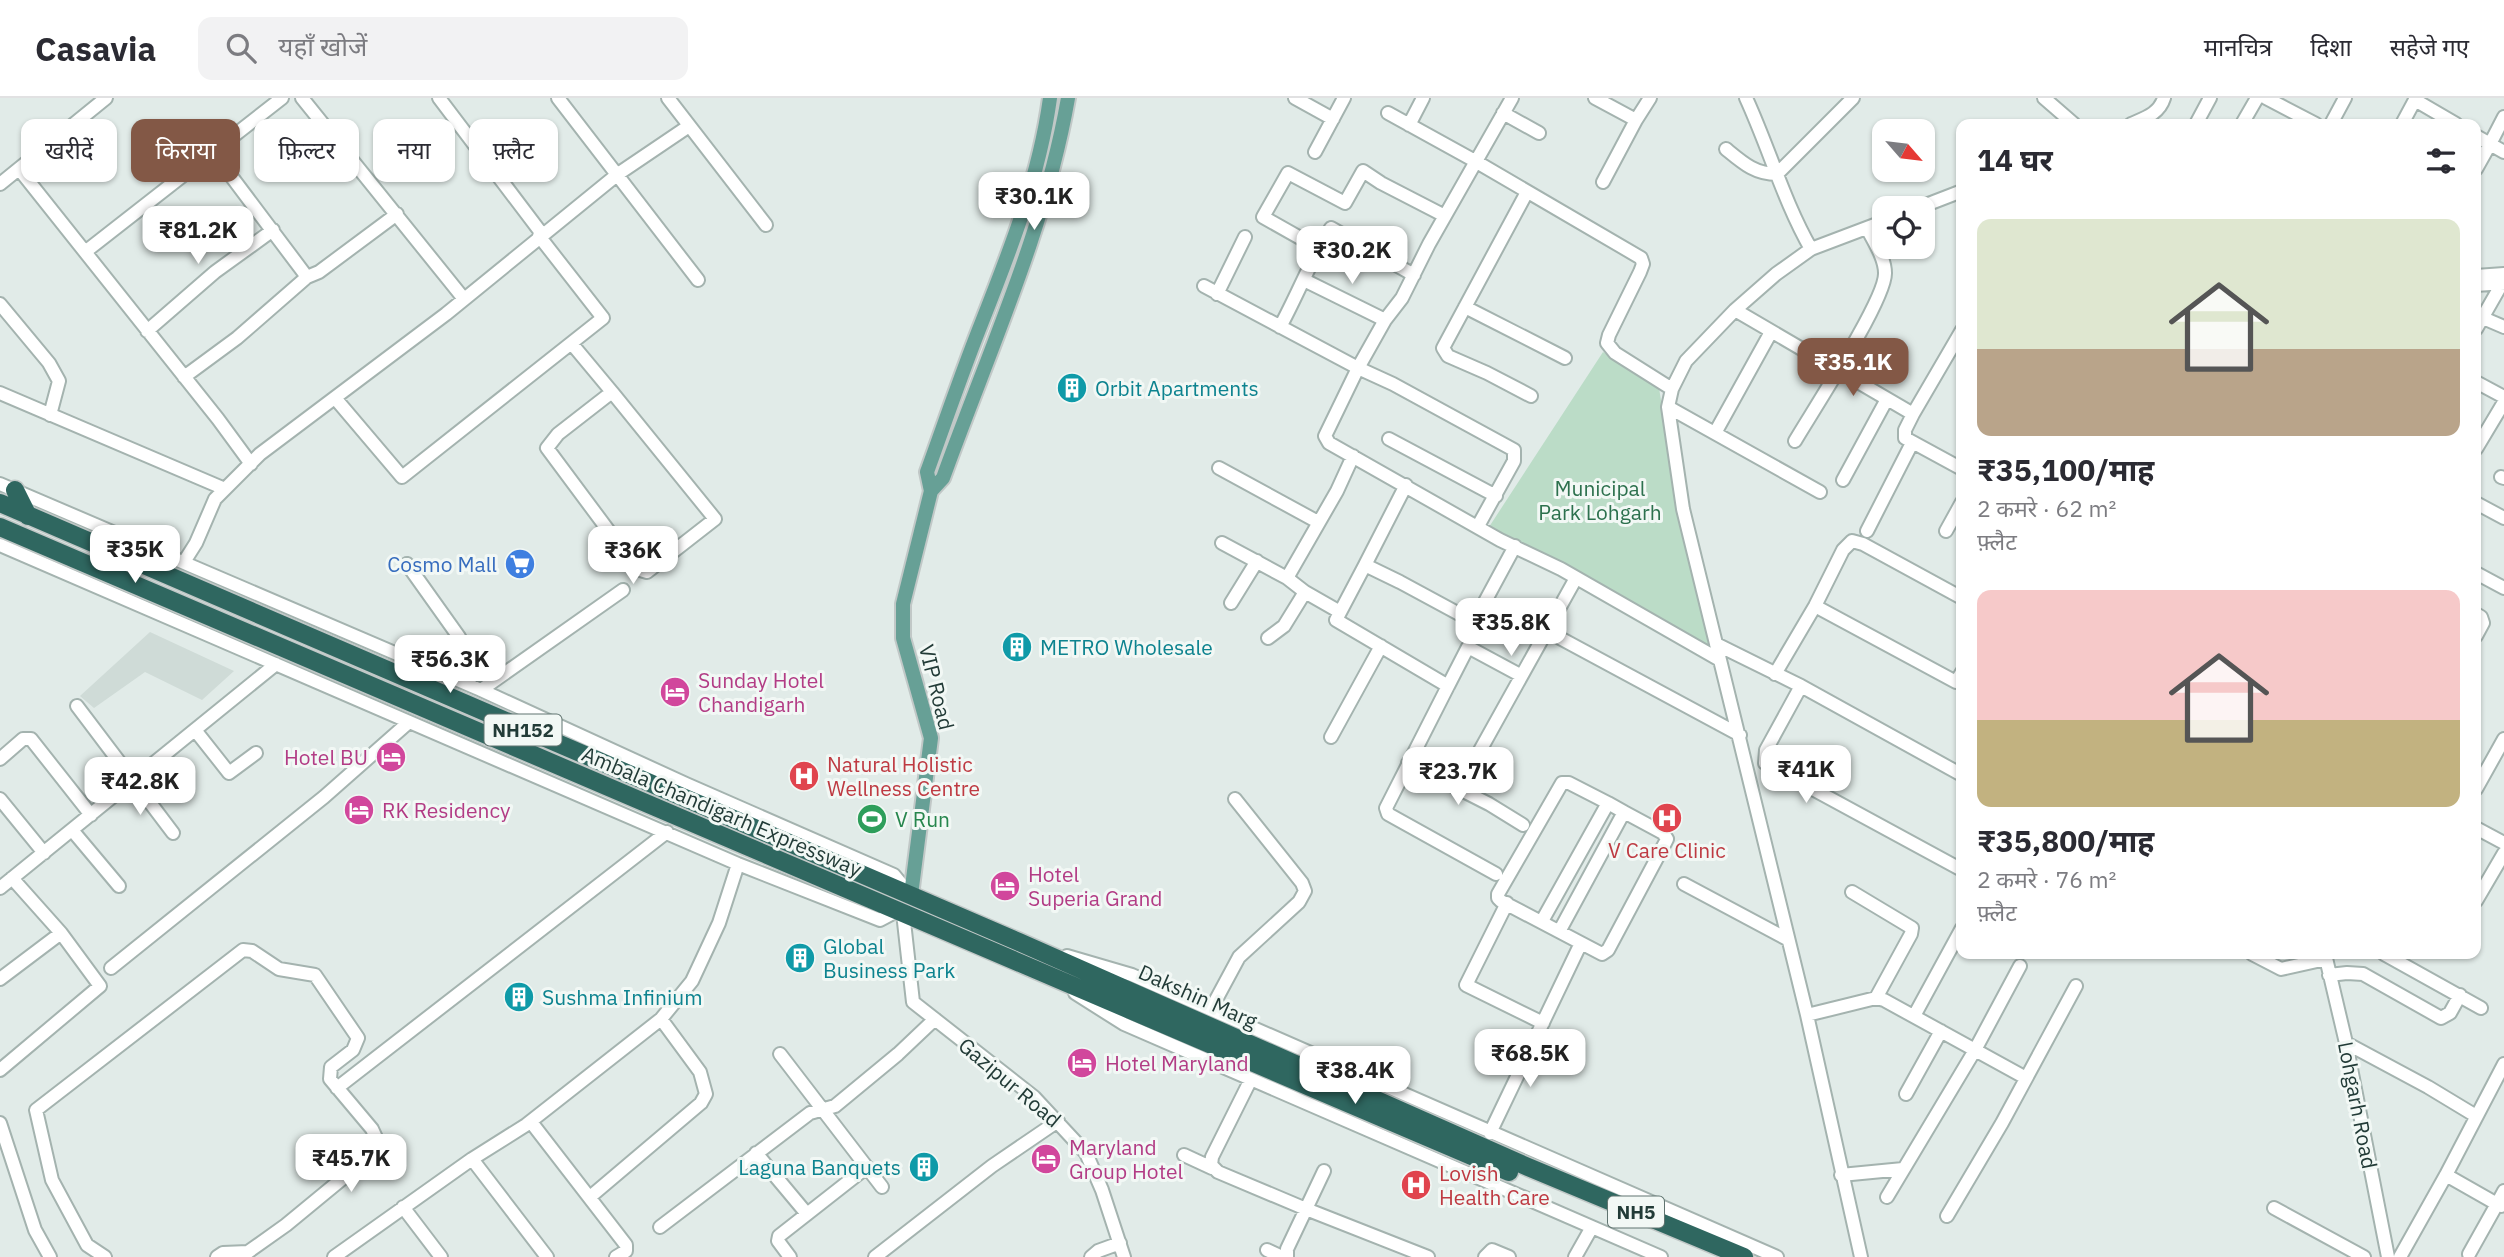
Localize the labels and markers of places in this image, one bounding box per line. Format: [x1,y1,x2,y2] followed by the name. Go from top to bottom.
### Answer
[977,172,1091,232] pin: ₹30.1K
[141,206,255,266] pin: ₹81.2K
[1295,226,1409,286] pin: ₹30.2K
[1796,338,1910,398] pin: ₹35.1K
[1055,371,1089,405] building icon: Orbit Apartments
[1095,374,1259,402] place label: Orbit Apartments
[94,526,176,585] pin: ₹35K
[592,526,674,586] pin: ₹36K
[503,547,537,581] supermarket icon: Cosmo Mall
[387,550,497,578] place label: Cosmo Mall
[1454,598,1568,658] pin: ₹35.8K
[1000,630,1034,664] building icon: METRO Wholesale
[1040,633,1213,661] place label: METRO Wholesale
[393,636,507,695] pin: ₹56.3K
[698,666,824,718] place label: Sunday Hotel Chandigarh
[658,675,692,709] hotel icon: Sunday Hotel Chandigarh
[374,740,408,774] hotel icon: Hotel BU
[284,743,368,771] place label: Hotel BU
[1765,746,1847,805] pin: ₹41K
[1401,748,1515,807] pin: ₹23.7K
[827,750,980,802] place label: Natural Holistic Wellness Centre
[83,758,197,817] pin: ₹42.8K
[787,759,821,793] hospital icon: Natural Holistic Wellness Centre
[342,793,376,827] hotel icon: RK Residency
[382,796,511,824] place label: RK Residency
[1650,801,1684,835] hospital icon: V Care Clinic
[855,802,889,836] sports icon: V Run
[895,805,950,833] place label: V Run
[1608,836,1726,864] place label: V Care Clinic
[1028,860,1163,912] place label: Hotel Superia Grand
[988,869,1022,903] hotel icon: Hotel Superia Grand
[823,932,955,984] place label: Global Business Park
[783,941,817,975] building icon: Global Business Park
[502,980,536,1014] building icon: Sushma Infinium
[542,983,702,1011] place label: Sushma Infinium
[1473,1030,1587,1089] pin: ₹68.5K
[1065,1046,1099,1080] hotel icon: Hotel Maryland
[1298,1046,1412,1106] pin: ₹38.4K
[1105,1049,1249,1077] place label: Hotel Maryland
[1069,1133,1183,1185] place label: Maryland Group Hotel
[294,1134,408,1194] pin: ₹45.7K
[1029,1142,1063,1176] hotel icon: Maryland Group Hotel
[907,1150,941,1184] building icon: Laguna Banquets
[738,1153,901,1181] place label: Laguna Banquets
[1439,1159,1550,1211] place label: Lovish Health Care
[1399,1168,1433,1202] hospital icon: Lovish Health Care

